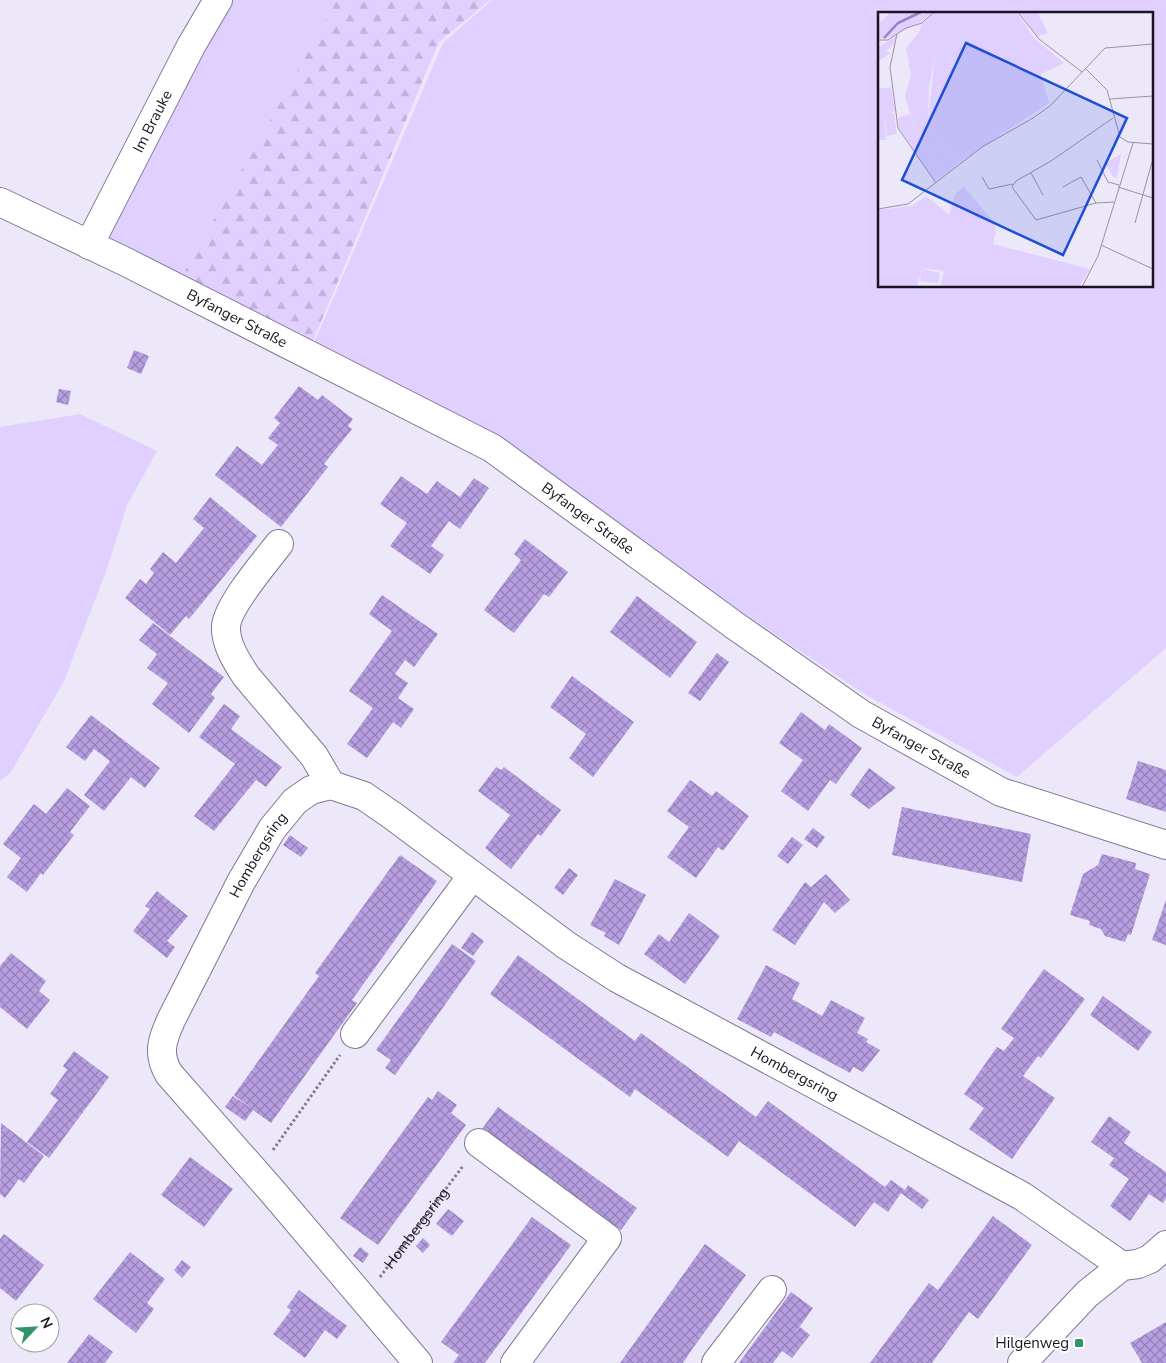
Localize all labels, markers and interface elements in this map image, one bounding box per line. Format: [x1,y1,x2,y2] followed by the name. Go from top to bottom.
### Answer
[878,12,1154,288] inset map
[128,87,177,156] street label: Im Brauke
[183,284,291,352] street label: Byfanger Straße
[538,478,638,559] street label: Byfanger Straße
[868,712,974,783] street label: Byfanger Straße
[225,808,292,901] street label: Hombergsring
[747,1042,842,1105] street label: Hombergsring
[380,1183,454,1273] street label: Hombergsring
[10,1303,60,1353] north arrow
[36,1314,57,1331] text: N
[995,1333,1069,1353] place label: Hilgenweg
[1073,1337,1085,1349] marker: Hilgenweg

